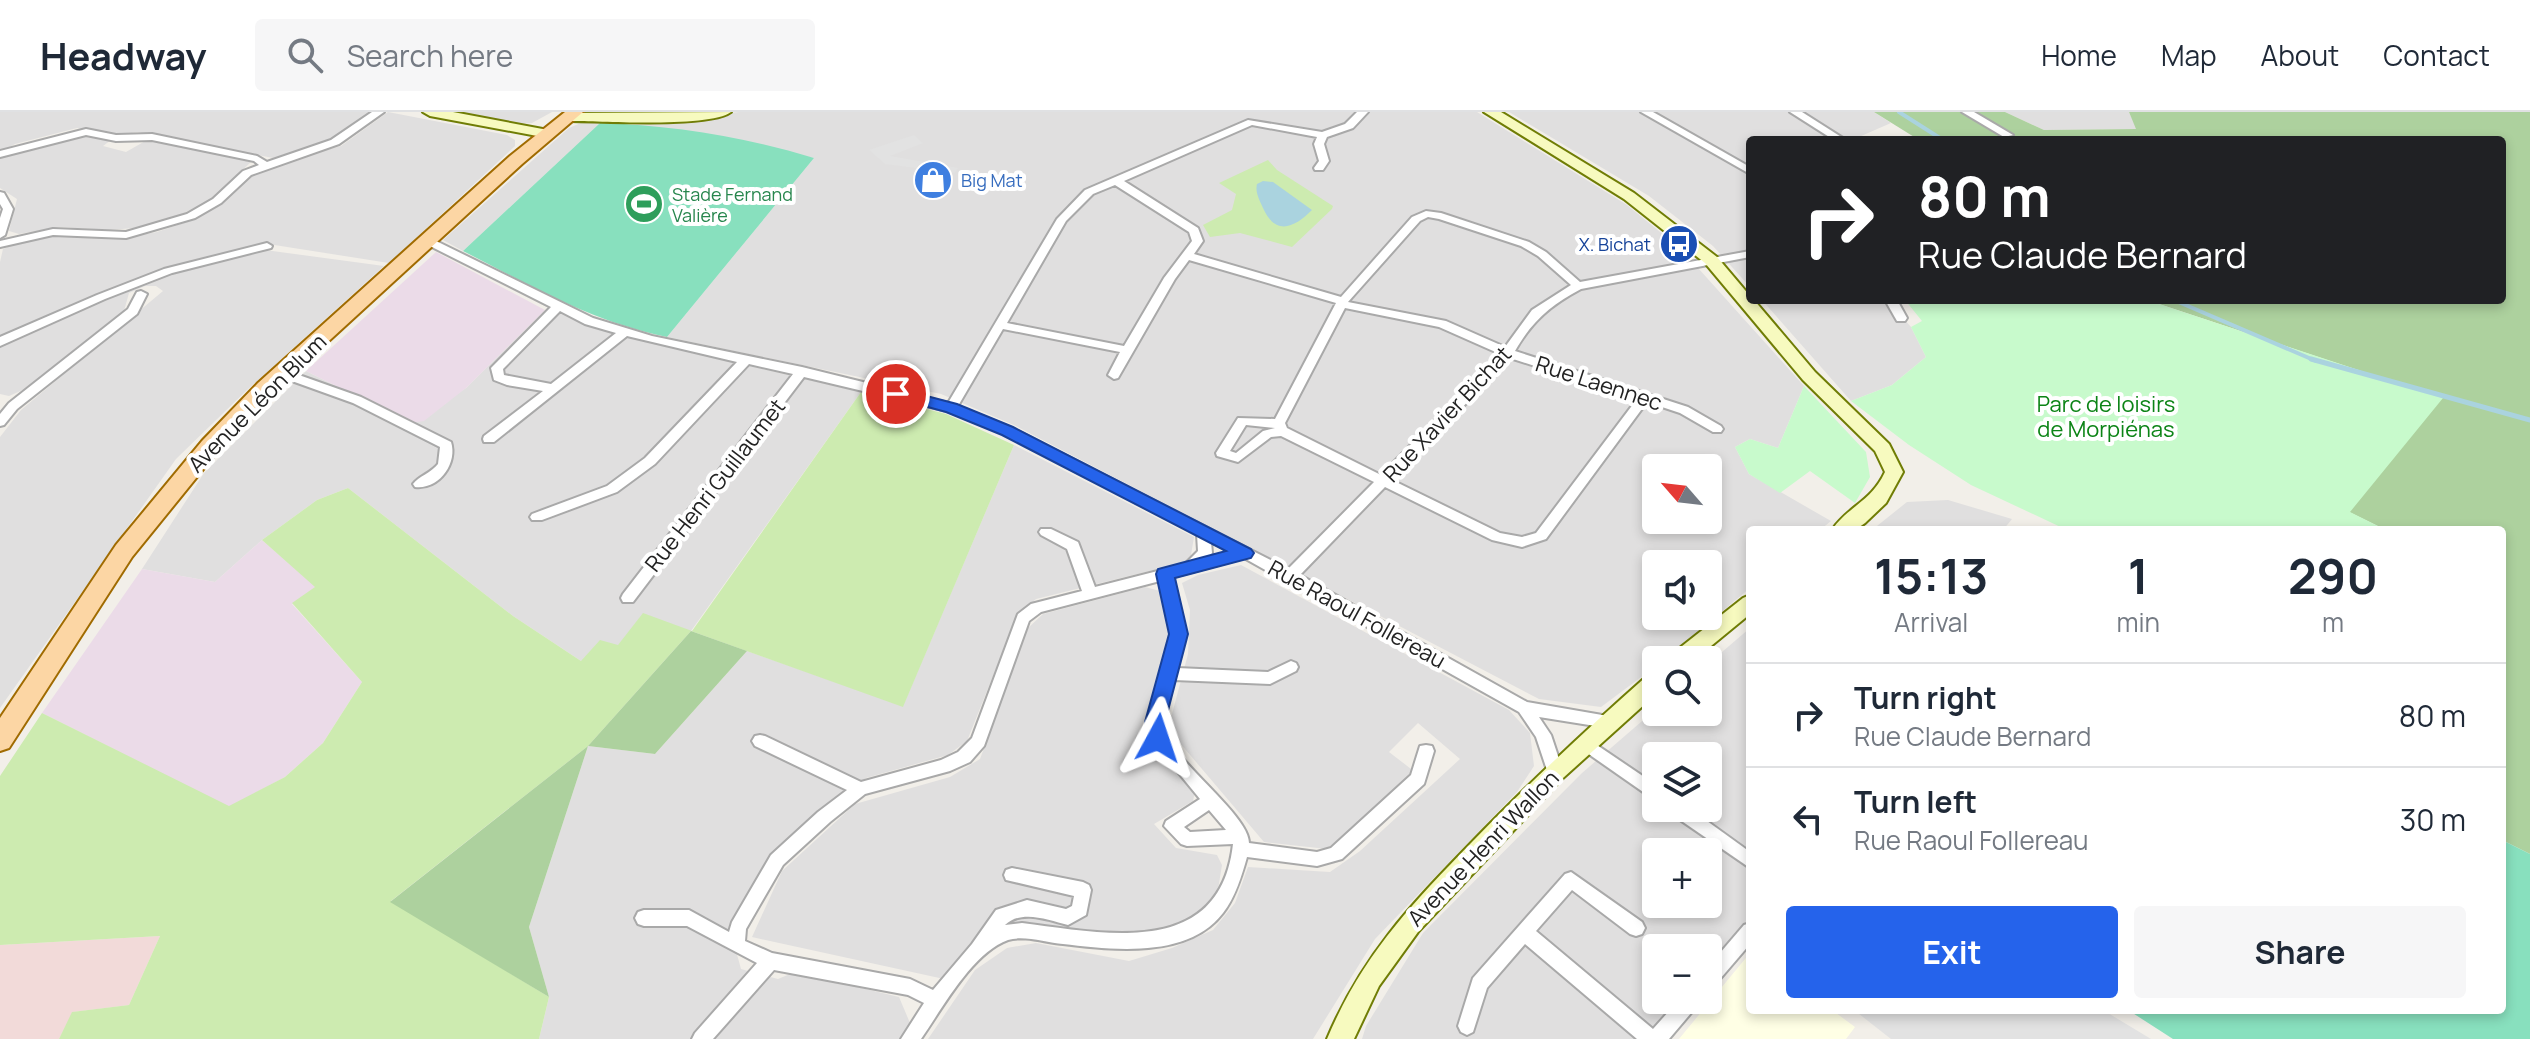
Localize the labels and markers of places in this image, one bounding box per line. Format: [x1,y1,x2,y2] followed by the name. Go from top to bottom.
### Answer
[912,159,954,201] shop icon: Big Mat
[961,168,1023,192] place label: Big Mat
[672,182,793,227] place label: Stade Fernand Valière
[623,183,665,225] sports icon: Stade Fernand Valière
[1658,223,1700,265] bus stop icon: X. Bichat
[1579,232,1651,256] place label: X. Bichat
[862,360,930,428] pin

